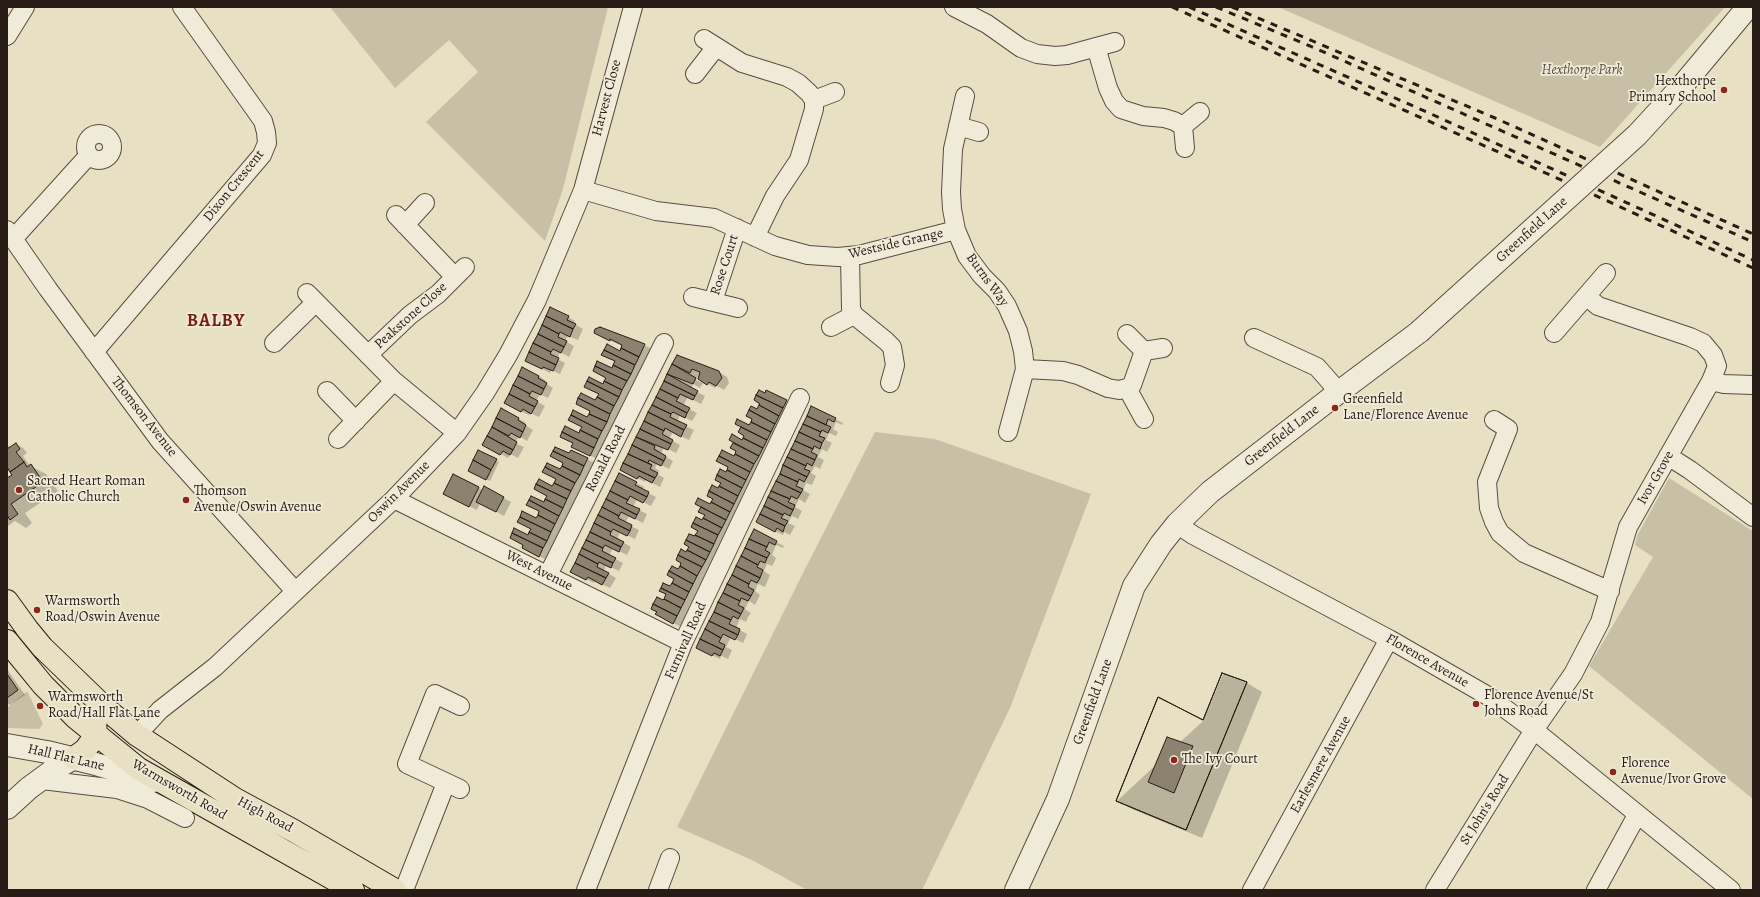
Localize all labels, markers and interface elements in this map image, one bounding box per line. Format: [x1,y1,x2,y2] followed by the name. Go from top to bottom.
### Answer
[589,58,625,138] street label: Harvest Close
[1542,63,1622,79] park label: Hexthorpe Park
[1628,74,1716,106] place label: Hexthorpe Primary School
[1719,85,1729,95] marker: Hexthorpe Primary School
[200,147,268,225] street label: Dixon Crescent
[1493,194,1571,266] street label: Greenfield Lane
[847,225,945,263] street label: Westside Grange
[707,233,743,297] street label: Rose Court
[962,250,1012,310] street label: Burns Way
[371,279,451,353] street label: Peakstone Close
[187,311,245,333] district label: BALBY
[107,374,181,460] street label: Thomson Avenue
[1343,392,1468,424] place label: Greenfield Lane/Florence Avenue
[1241,402,1323,470] street label: Greenfield Lane
[1330,403,1340,413] marker: Greenfield Lane/Florence Avenue
[582,423,630,495] street label: Ronald Road
[1634,448,1678,508] street label: Ivor Grove
[364,457,434,527] street label: Oswin Avenue
[27,474,145,506] place label: Sacred Heart Roman Catholic Church
[194,484,322,516] place label: Thomson Avenue/Oswin Avenue
[14,485,24,495] marker: Sacred Heart Roman Catholic Church
[181,495,191,505] marker: Thomson Avenue/Oswin Avenue
[503,547,575,595] street label: West Avenue
[45,594,160,626] place label: Warmsworth Road/Oswin Avenue
[661,600,711,682] street label: Furnivall Road
[32,605,42,615] marker: Warmsworth Road/Oswin Avenue
[1382,630,1472,692] street label: Florence Avenue
[1070,657,1116,747] street label: Greenfield Lane
[1484,688,1594,720] place label: Florence Avenue/St Johns Road
[48,690,160,722] place label: Warmsworth Road/Hall Flat Lane
[1471,699,1481,709] marker: Florence Avenue/St Johns Road
[35,701,45,711] marker: Warmsworth Road/Hall Flat Lane
[1287,713,1355,817] street label: Earlesmere Avenue
[26,741,106,775] street label: Hall Flat Lane
[1182,752,1258,768] place label: The Ivy Court
[1169,755,1179,765] marker: The Ivy Court
[128,756,230,824] street label: Warmsworth Road
[1621,756,1726,788] place label: Florence Avenue/Ivor Grove
[1608,767,1618,777] marker: Florence Avenue/Ivor Grove
[1457,772,1513,848] street label: St John's Road
[234,793,296,837] street label: High Road

